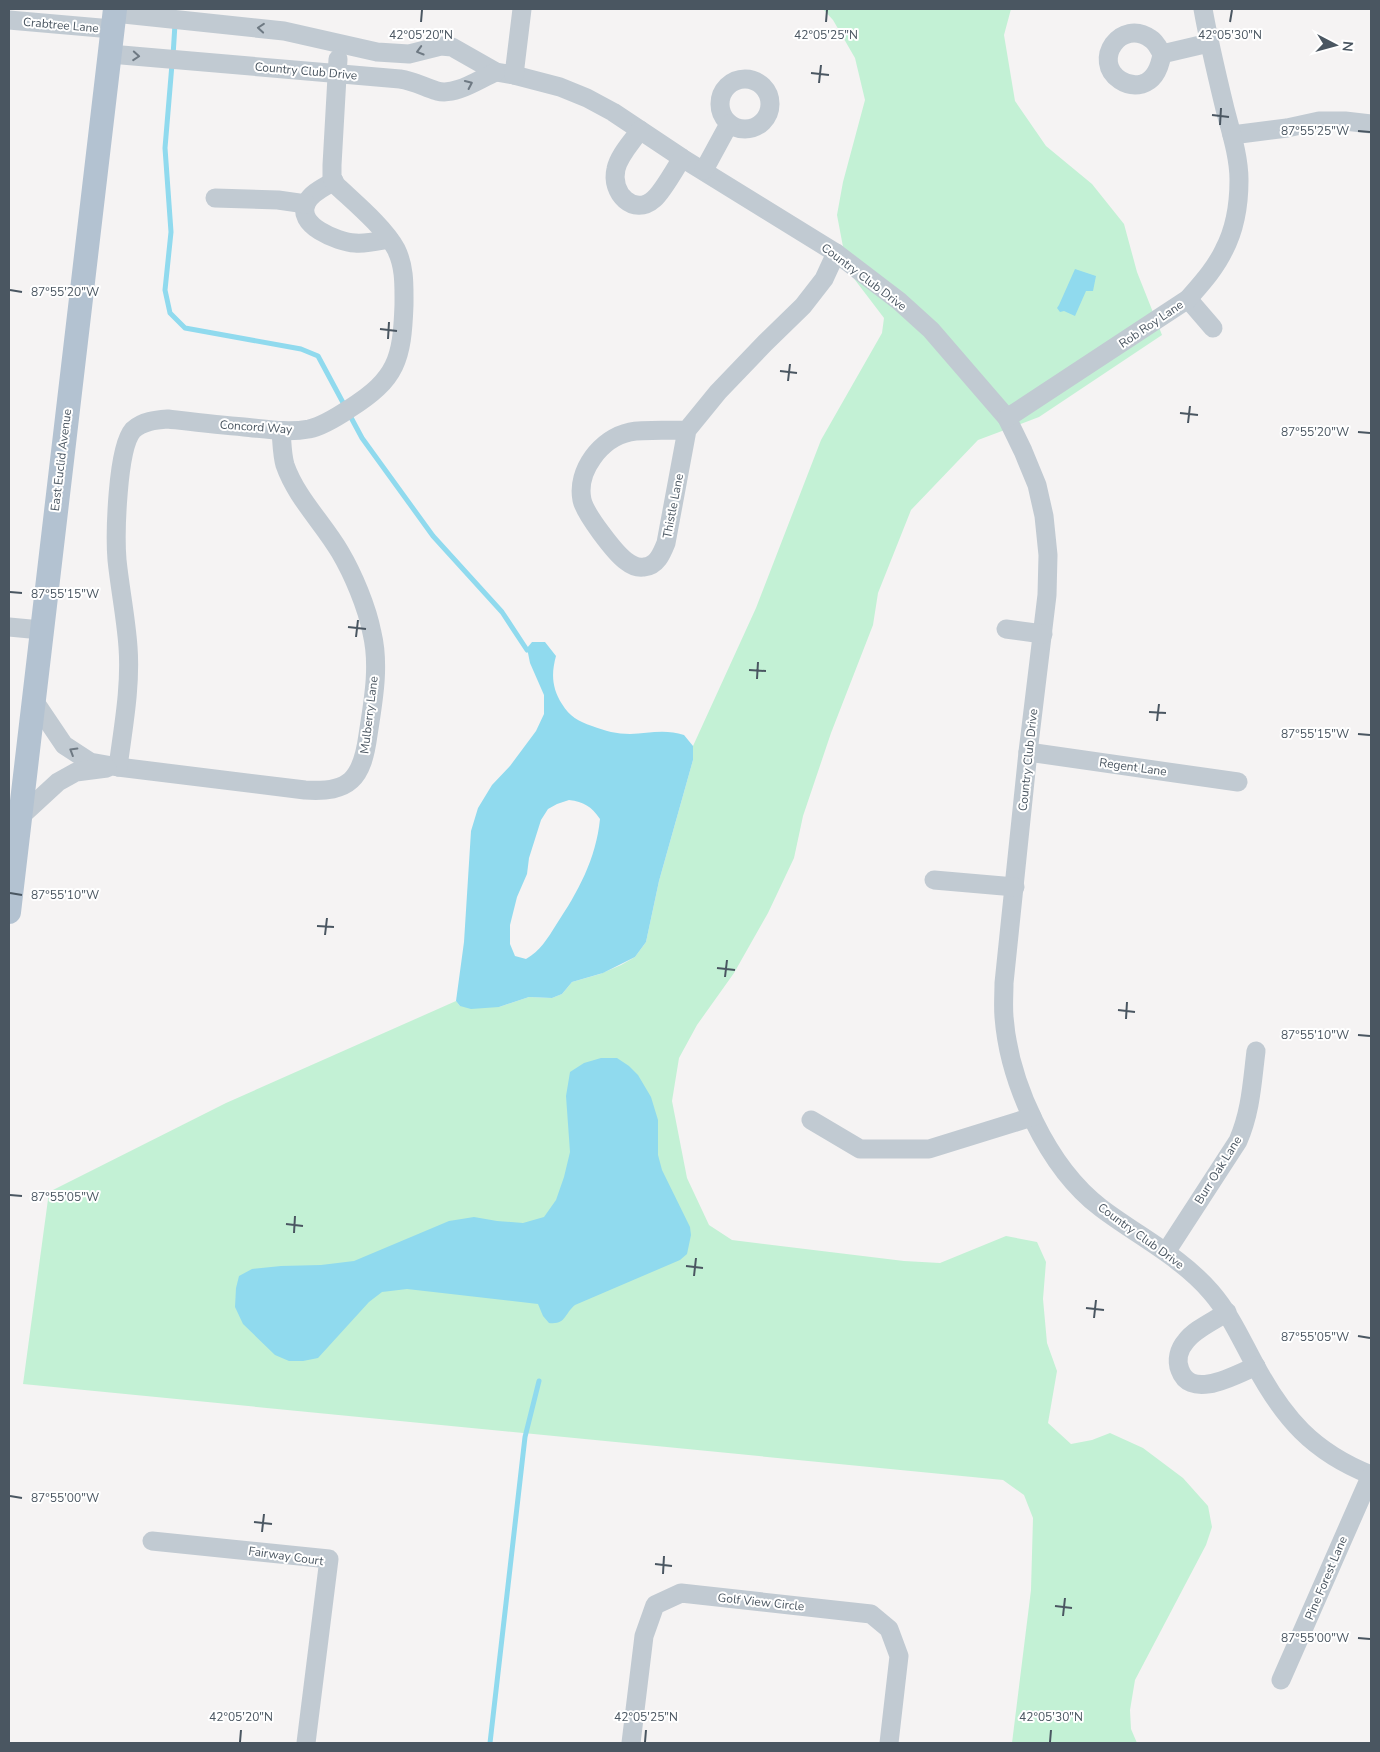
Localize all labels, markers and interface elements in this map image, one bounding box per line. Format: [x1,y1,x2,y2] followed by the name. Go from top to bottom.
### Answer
[22,14,100,36] street label: Crabtree Lane
[1310,20,1360,70] north arrow
[257,23,265,34] one-way arrow
[389,27,453,43] text: 42°05'20"N
[794,27,858,43] text: 42°05'25"N
[1198,27,1262,43] text: 42°05'30"N
[1337,40,1357,53] text: N
[417,46,425,56] one-way arrow
[133,50,141,61] one-way arrow
[254,59,358,83] street label: Country Club Drive
[464,80,473,90] one-way arrow
[1281,123,1349,139] text: 87°55'25"W
[818,240,910,314] street label: Country Club Drive
[31,284,99,300] text: 87°55'20"W
[1116,297,1186,351] street label: Rob Roy Lane
[47,408,75,512] street label: East Euclid Avenue
[219,416,294,438] street label: Concord Way
[1281,424,1349,440] text: 87°55'20"W
[659,472,687,540] street label: Thistle Lane
[31,586,99,602] text: 87°55'15"W
[356,675,382,755] street label: Mulberry Lane
[1015,708,1041,812] street label: Country Club Drive
[1281,726,1349,742] text: 87°55'15"W
[69,748,78,757] one-way arrow
[1098,754,1168,780] street label: Regent Lane
[31,887,99,903] text: 87°55'10"W
[1281,1027,1349,1043] text: 87°55'10"W
[1191,1133,1245,1207] street label: Burr Oak Lane
[31,1189,99,1205] text: 87°55'05"W
[1095,1199,1187,1273] street label: Country Club Drive
[1281,1329,1349,1345] text: 87°55'05"W
[31,1490,99,1506] text: 87°55'00"W
[1301,1534,1351,1622] street label: Pine Forest Lane
[247,1543,325,1569] street label: Fairway Court
[717,1589,805,1615] street label: Golf View Circle
[1281,1630,1349,1646] text: 87°55'00"W
[209,1709,273,1725] text: 42°05'20"N
[614,1709,678,1725] text: 42°05'25"N
[1019,1709,1083,1725] text: 42°05'30"N

